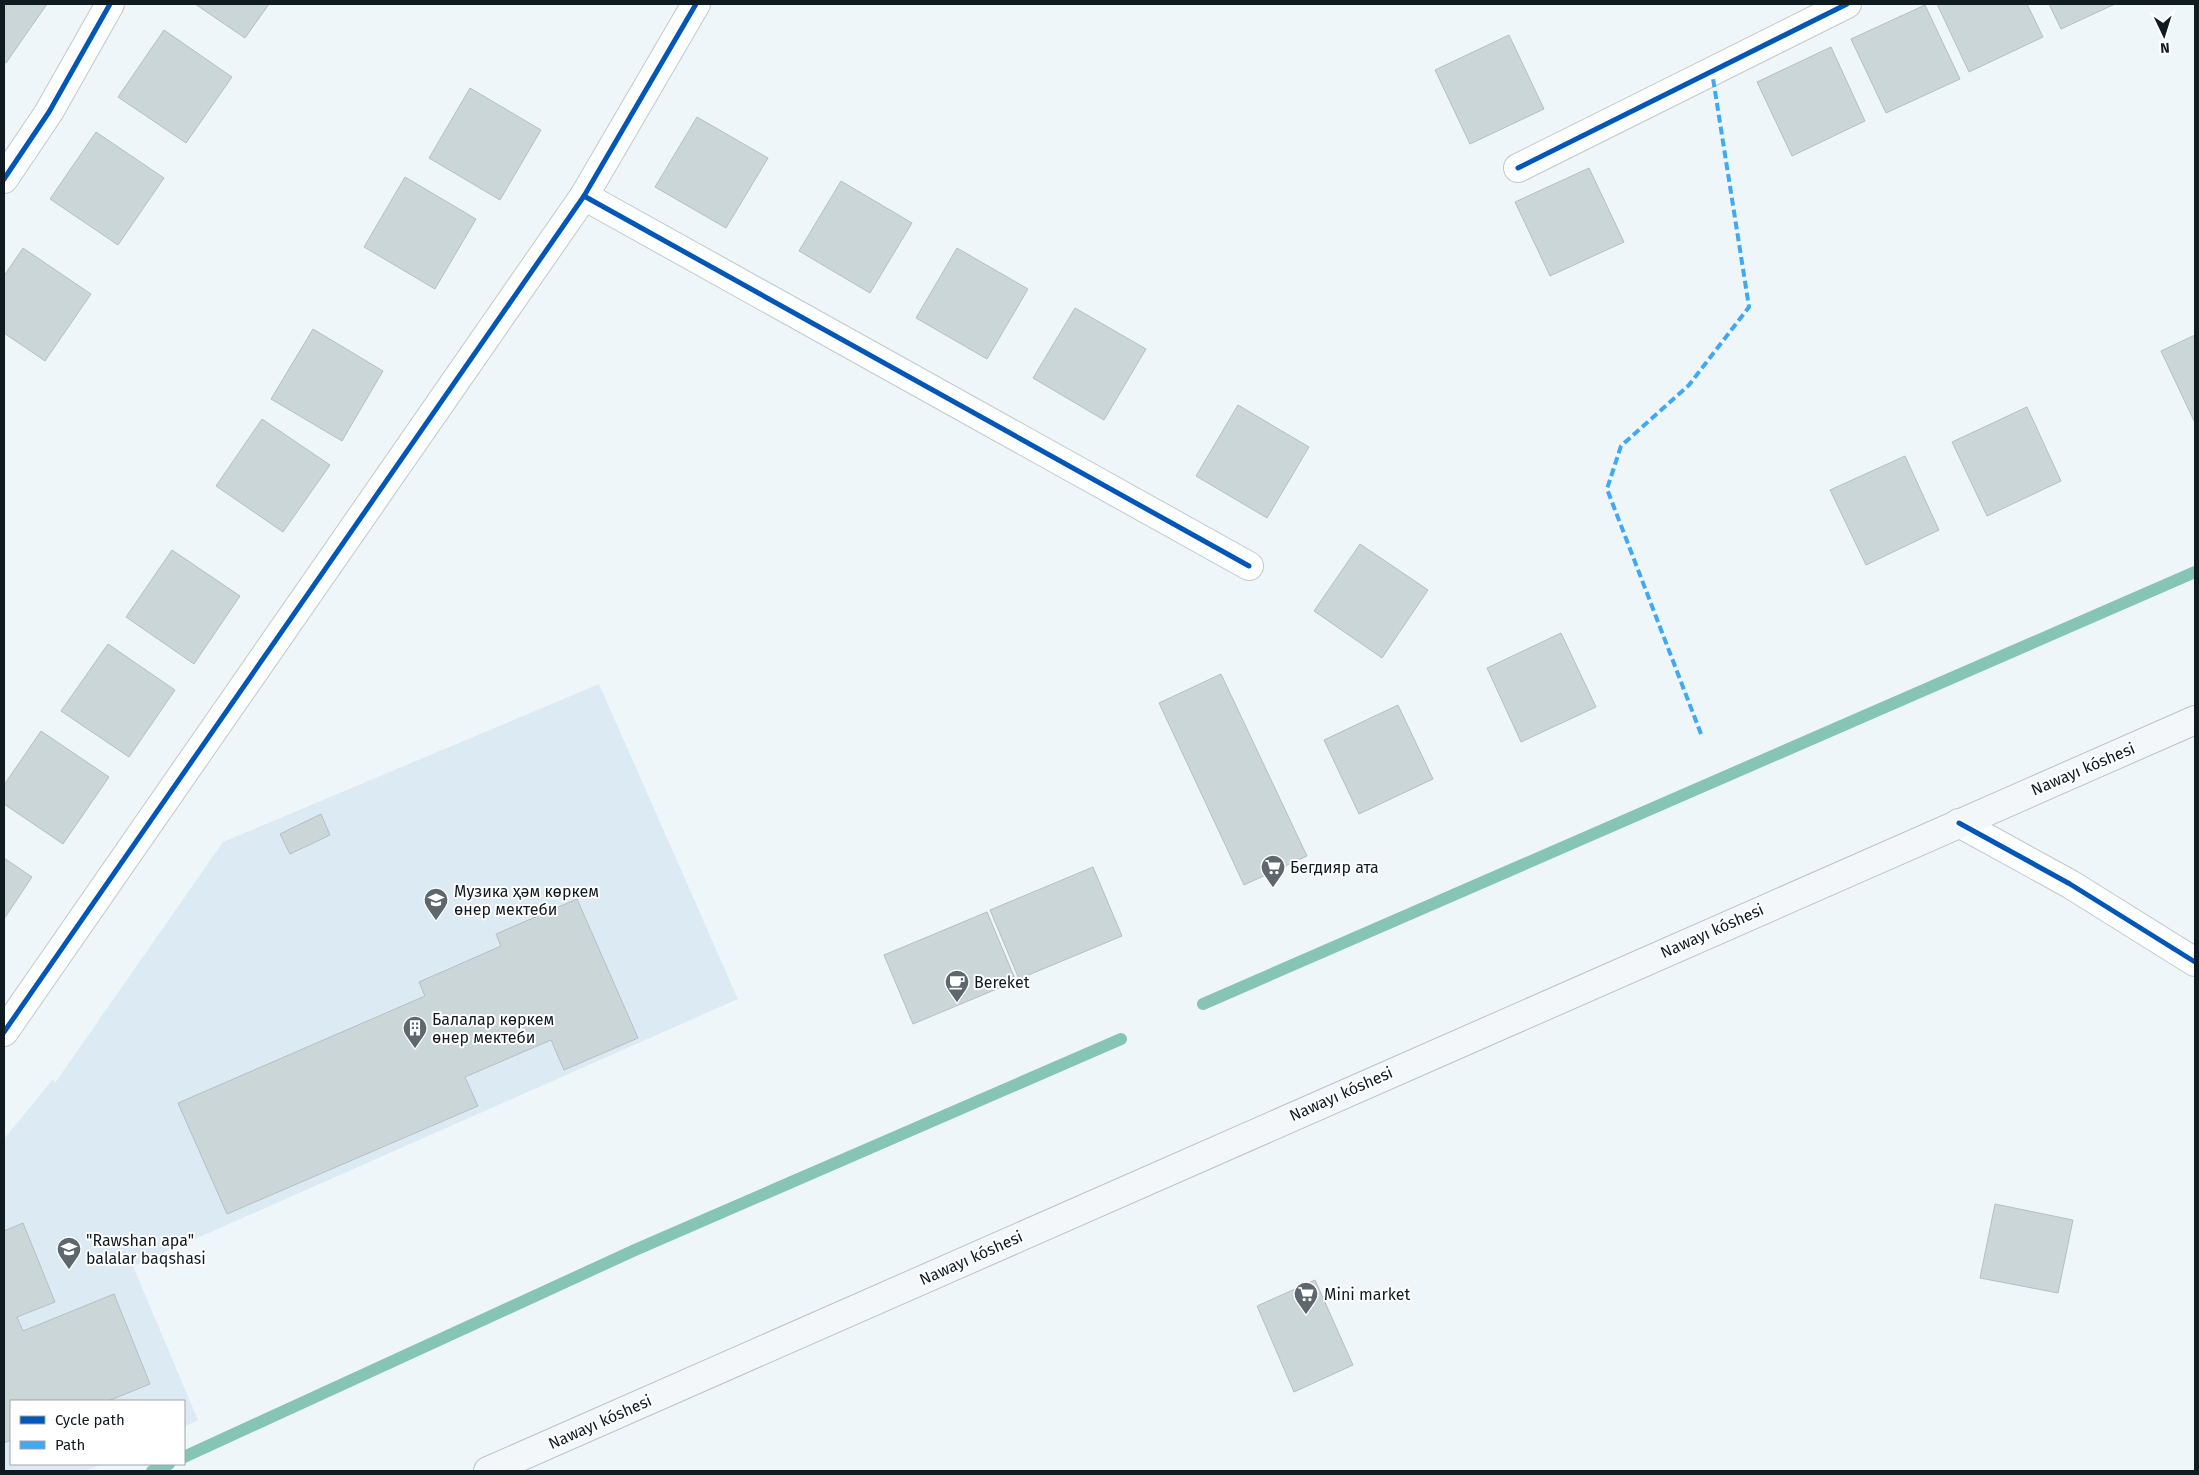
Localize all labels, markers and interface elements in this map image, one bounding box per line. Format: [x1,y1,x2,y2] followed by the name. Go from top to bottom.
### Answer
[2139,10,2189,60] north arrow
[2160,39,2170,56] text: N
[2028,739,2138,799] street label: Nawayı kóshesi
[1260,854,1286,888] supermarket icon: Бегдияр ата
[1290,858,1379,877] place label: Бегдияр ата
[454,882,599,919] place label: Музика ҳәм көркем өнер мектеби
[423,887,449,921] school or university icon: Музика ҳәм көркем өнер мектеби
[1657,900,1767,962] street label: Nawayı kóshesi
[944,969,970,1003] cafe icon: Bereket
[974,973,1030,992] place label: Bereket
[432,1010,554,1047] place label: Балалар көркем өнер мектеби
[402,1015,428,1049] building icon: Балалар көркем өнер мектеби
[1286,1063,1396,1125] street label: Nawayı kóshesi
[916,1227,1026,1289] street label: Nawayı kóshesi
[86,1231,206,1268] place label: "Rawshan apa" balalar baqshasi
[56,1236,82,1270] school or university icon: "Rawshan apa" balalar baqshasi
[1293,1281,1319,1315] supermarket icon: Mini market
[1324,1285,1410,1304] place label: Mini market
[545,1391,655,1453] street label: Nawayı kóshesi
[10,1400,185,1465] legend
[55,1411,125,1429] text: Cycle path
[55,1436,85,1454] text: Path

